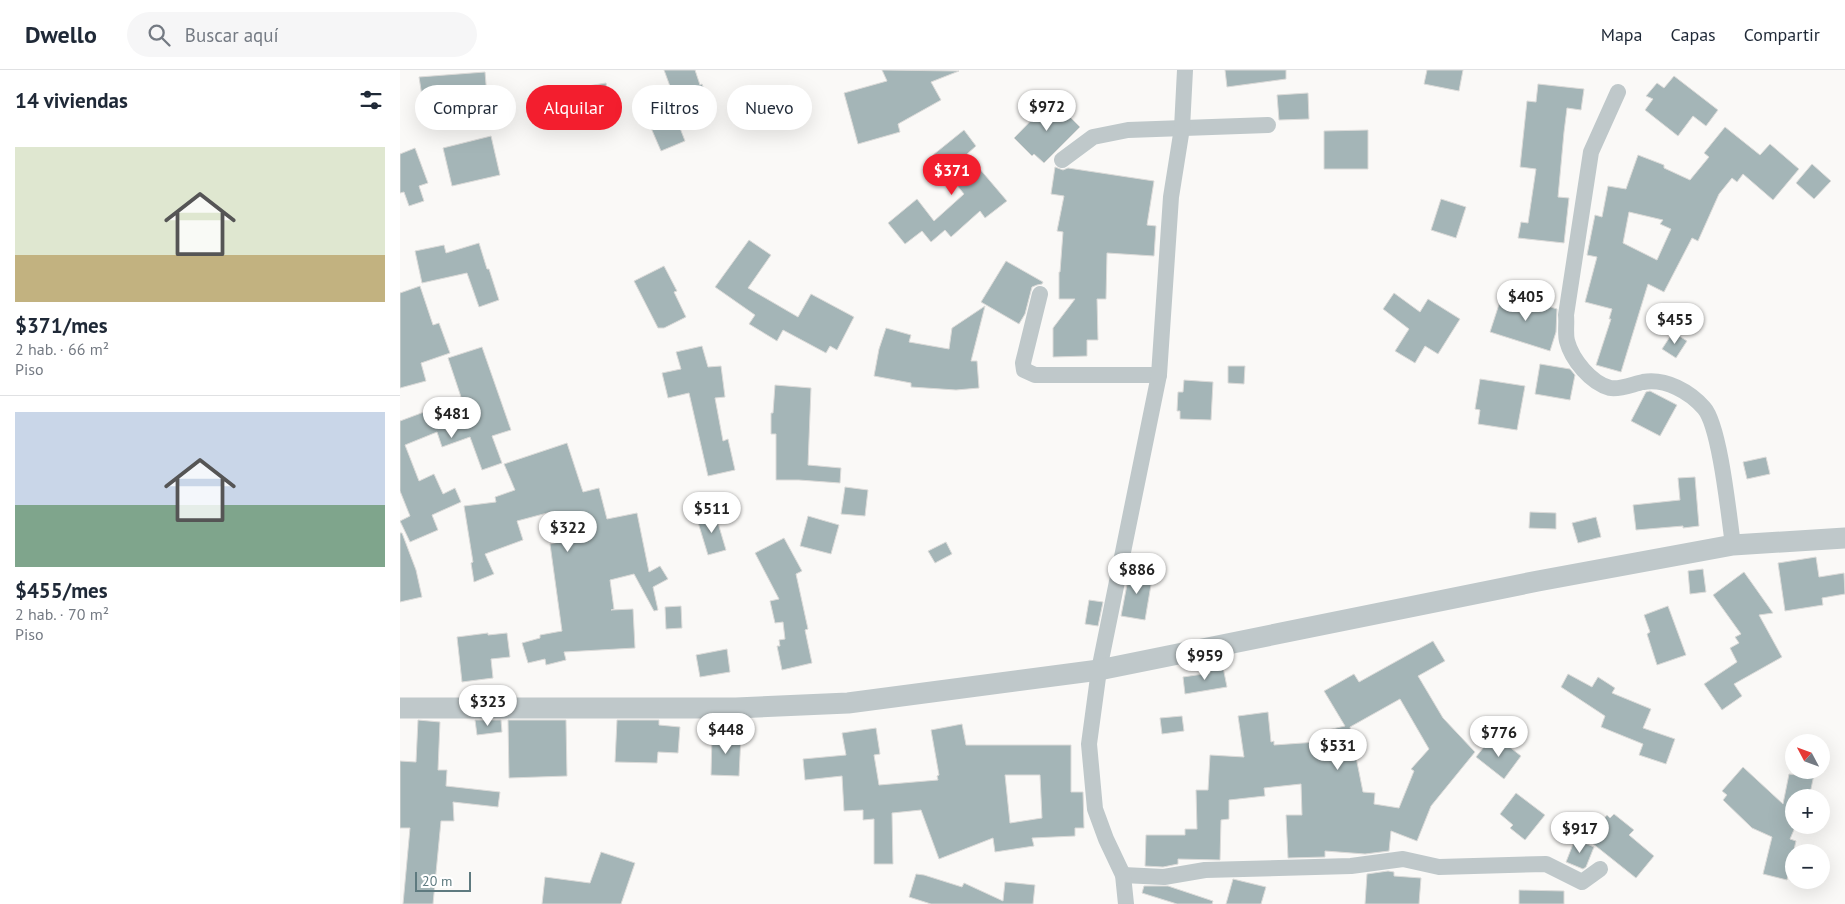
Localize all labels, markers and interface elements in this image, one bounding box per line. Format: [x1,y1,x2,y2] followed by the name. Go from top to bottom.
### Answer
[127,12,477,57] search box
[25,19,97,50] text: Dwello
[145,21,173,49] icon: search
[185,23,279,47] text: Buscar aquí
[1601,23,1643,46] text: Mapa
[1671,23,1716,46] text: Capas
[1744,23,1820,46] text: Compartir
[415,85,516,130] chip: Comprar
[526,85,622,130] chip: Alquilar
[632,85,717,130] chip: Filtros
[727,85,812,130] chip: Nuevo
[357,86,385,114] icon: filters
[15,87,128,114] text: 14 viviendas
[1017,90,1077,132] pin: $972
[1029,96,1065,116] text: $972
[922,154,982,196] pin: $371
[934,160,970,180] text: $371
[155,179,245,269] icon: home
[1496,280,1556,322] pin: $405
[1508,286,1544,306] text: $405
[1645,302,1705,345] pin: $455
[1657,309,1693,329] text: $455
[15,312,108,339] text: $371/mes
[15,339,109,359] text: 2 hab. · 66 m²
[15,359,44,379] text: Piso
[422,396,482,439] pin: $481
[434,403,470,423] text: $481
[155,445,245,535] icon: home
[682,492,742,534] pin: $511
[694,498,730,518] text: $511
[538,510,598,553] pin: $322
[550,517,586,537] text: $322
[1107,552,1167,595] pin: $886
[1119,559,1155,579] text: $886
[15,577,108,604] text: $455/mes
[15,604,109,624] text: 2 hab. · 70 m²
[15,624,44,644] text: Piso
[1175,638,1235,681] pin: $959
[1187,645,1223,665] text: $959
[458,684,518,727] pin: $323
[470,691,506,711] text: $323
[696,712,756,755] pin: $448
[1469,716,1529,758] pin: $776
[708,719,744,739] text: $448
[1481,722,1517,742] text: $776
[1308,728,1368,771] pin: $531
[1785,734,1830,779] north arrow
[1785,734,1830,889] map controls
[1320,735,1356,755] text: $531
[1785,789,1830,834] button: +
[1550,812,1610,854] pin: $917
[1562,818,1598,838] text: $917
[1785,844,1830,889] button: −
[415,869,471,892] scale bar
[422,872,452,890] text: 20 m

